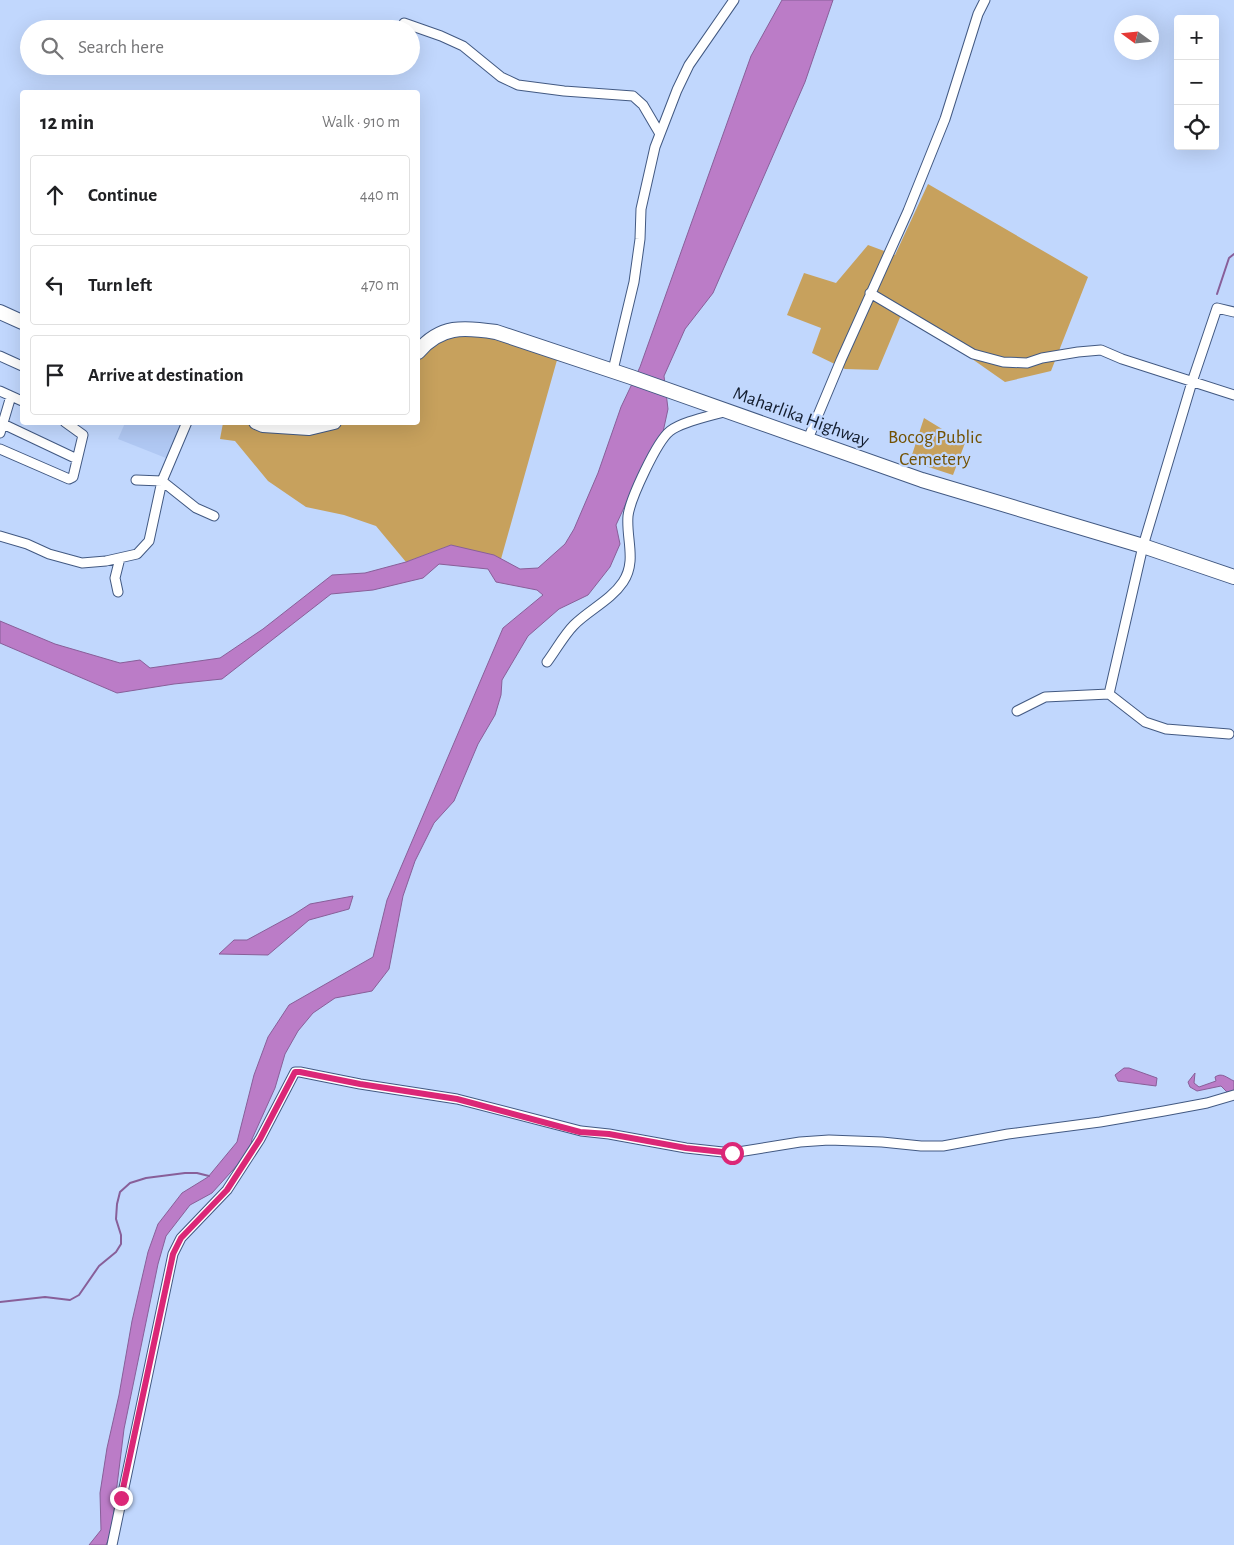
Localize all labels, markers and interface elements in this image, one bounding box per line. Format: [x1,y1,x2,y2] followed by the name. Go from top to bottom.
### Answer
[1114,15,1159,60] north arrow
[1174,15,1219,150] map controls
[1174,15,1219,60] button: +
[20,20,420,75] search box
[38,34,66,62] icon: search
[78,38,164,57] text: Search here
[1174,60,1219,105] button: −
[1174,105,1219,150] button: locate
[40,112,94,133] text: 12 min
[322,114,400,130] text: Walk · 910 m
[41,181,69,209] icon: ahead
[88,186,157,205] text: Continue
[360,187,399,203] text: 440 m
[41,271,69,299] icon: left
[88,276,152,295] text: Turn left
[361,277,399,293] text: 470 m
[41,361,69,389] icon: arrive
[88,366,244,385] text: Arrive at destination
[730,384,872,450] street label: Maharlika Highway
[888,428,982,469] park label: Bocog Public Cemetery
[721,1142,744,1165] route start
[110,1487,133,1510] route end

